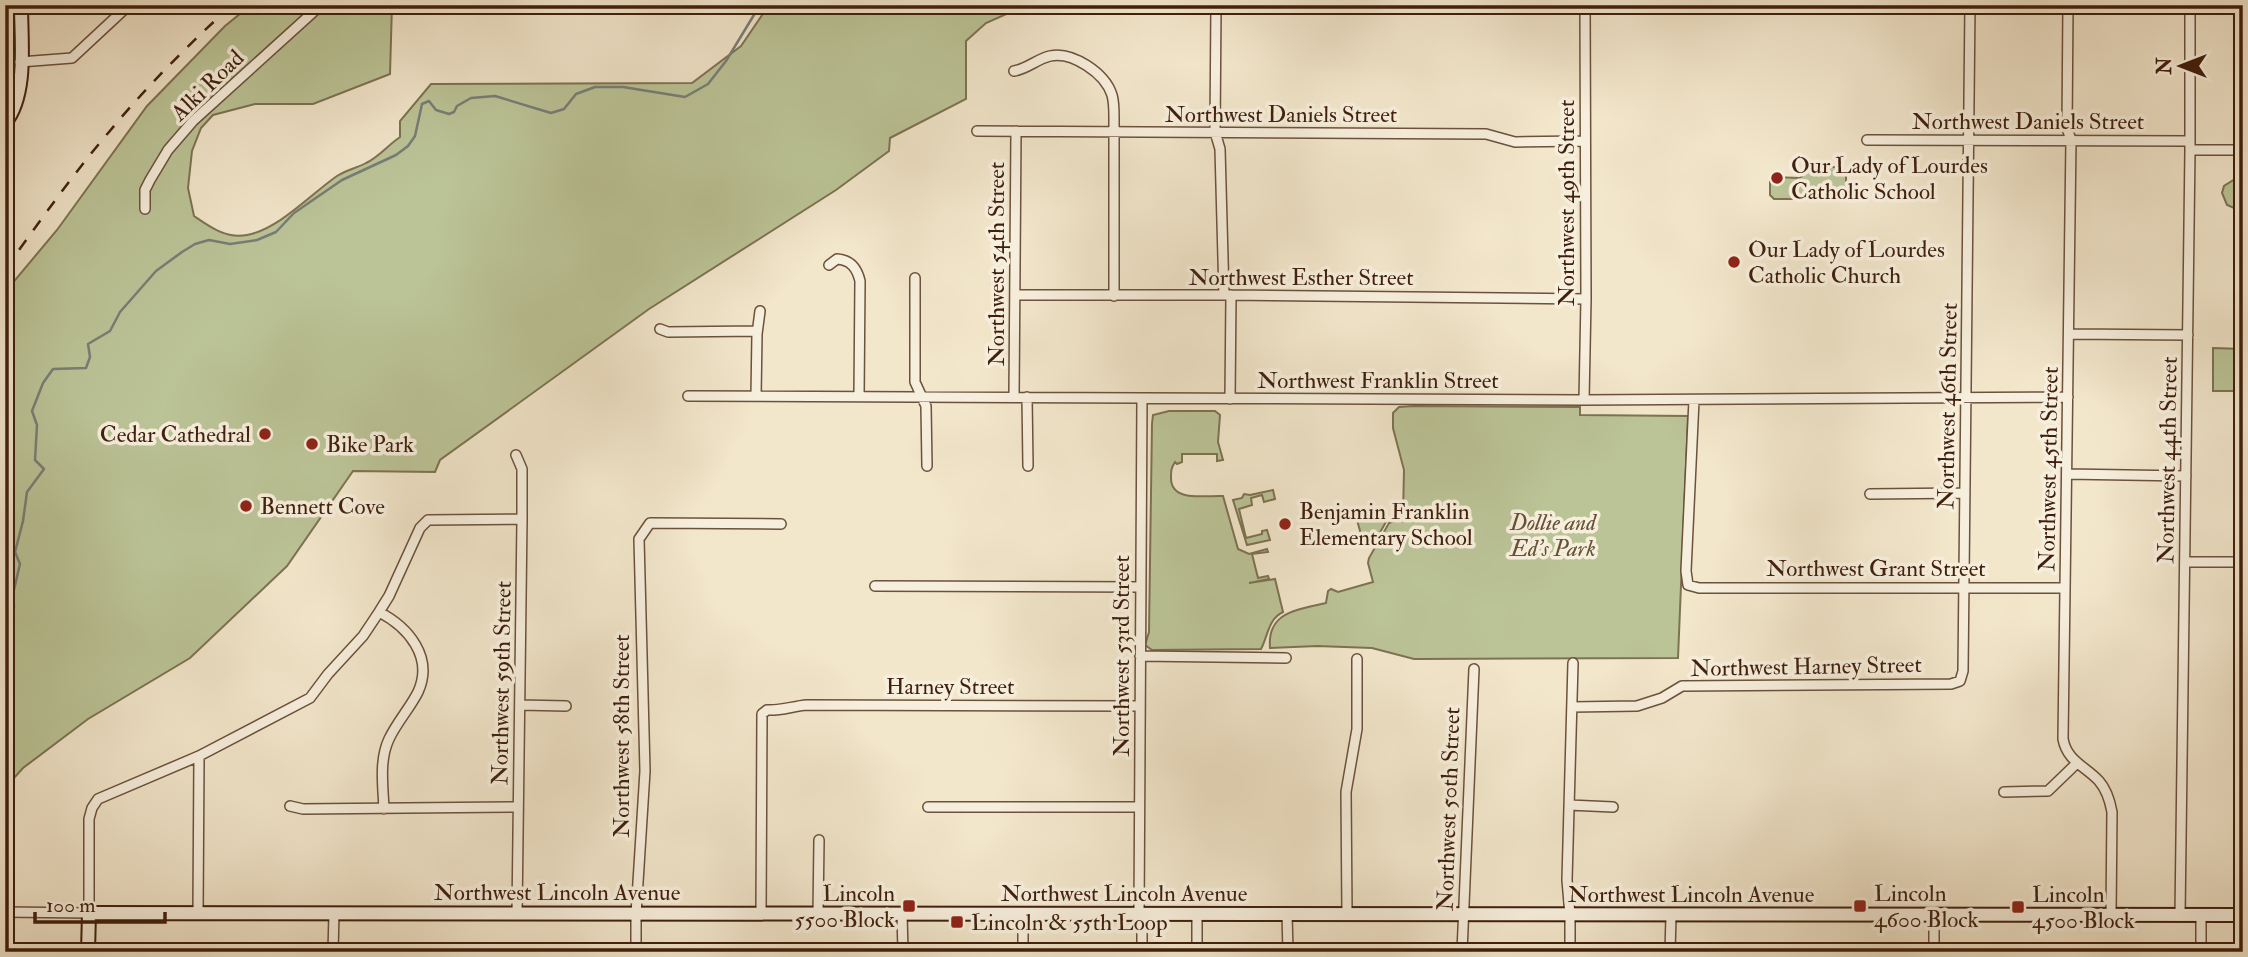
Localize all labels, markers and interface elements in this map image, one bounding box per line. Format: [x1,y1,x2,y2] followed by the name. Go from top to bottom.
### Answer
[2146,32,2216,102] north arrow
[164,43,250,128] street label: Alki Road
[2153,57,2177,76] text: N
[1165,100,1397,129] street label: Northwest Daniels Street
[1552,100,1581,306] street label: Northwest 49th Street
[1912,107,2144,136] street label: Northwest Daniels Street
[1791,151,1988,206] place label: Our Lady of Lourdes Catholic School
[982,162,1011,366] street label: Northwest 54th Street
[1769,170,1785,186] marker: Our Lady of Lourdes Catholic School
[1748,235,1945,290] place label: Our Lady of Lourdes Catholic Church
[1726,254,1742,270] marker: Our Lady of Lourdes Catholic Church
[1188,263,1414,292] street label: Northwest Esther Street
[1931,302,1964,510] street label: Northwest 46th Street
[2151,356,2184,564] street label: Northwest 44th Street
[1257,366,1499,395] street label: Northwest Franklin Street
[2032,366,2065,572] street label: Northwest 45th Street
[100,420,251,449] place label: Cedar Cathedral
[257,426,273,442] marker: Cedar Cathedral
[326,430,414,459] place label: Bike Park
[304,436,320,452] marker: Bike Park
[260,492,385,521] place label: Bennett Cove
[1299,497,1473,552] place label: Benjamin Franklin Elementary School
[238,498,254,514] marker: Bennett Cove
[1508,508,1597,563] park label: Dollie and Ed's Park
[1277,516,1293,532] marker: Benjamin Franklin Elementary School
[1766,554,1986,583] street label: Northwest Grant Street
[1107,555,1136,757] street label: Northwest 53rd Street
[485,581,518,785] street label: Northwest 59th Street
[607,634,636,838] street label: Northwest 58th Street
[1690,650,1922,683] street label: Northwest Harney Street
[886,672,1014,701] street label: Harney Street
[1430,706,1467,912] street label: Northwest 50th Street
[434,878,681,907] street label: Northwest Lincoln Avenue
[794,879,895,934] place label: Lincoln 5500 Block
[1001,879,1248,908] street label: Northwest Lincoln Avenue
[1874,879,1979,934] place label: Lincoln 4600 Block
[35,880,164,924] scale bar
[1568,880,1815,909] street label: Northwest Lincoln Avenue
[2032,880,2135,935] place label: Lincoln 4500 Block
[46,892,96,919] text: 100 m
[901,898,917,914] marker: Lincoln 5500 Block
[1852,898,1868,914] marker: Lincoln 4600 Block
[2010,899,2026,915] marker: Lincoln 4500 Block
[971,908,1168,938] place label: Lincoln & 55th Loop
[949,914,965,930] marker: Lincoln & 55th Loop

